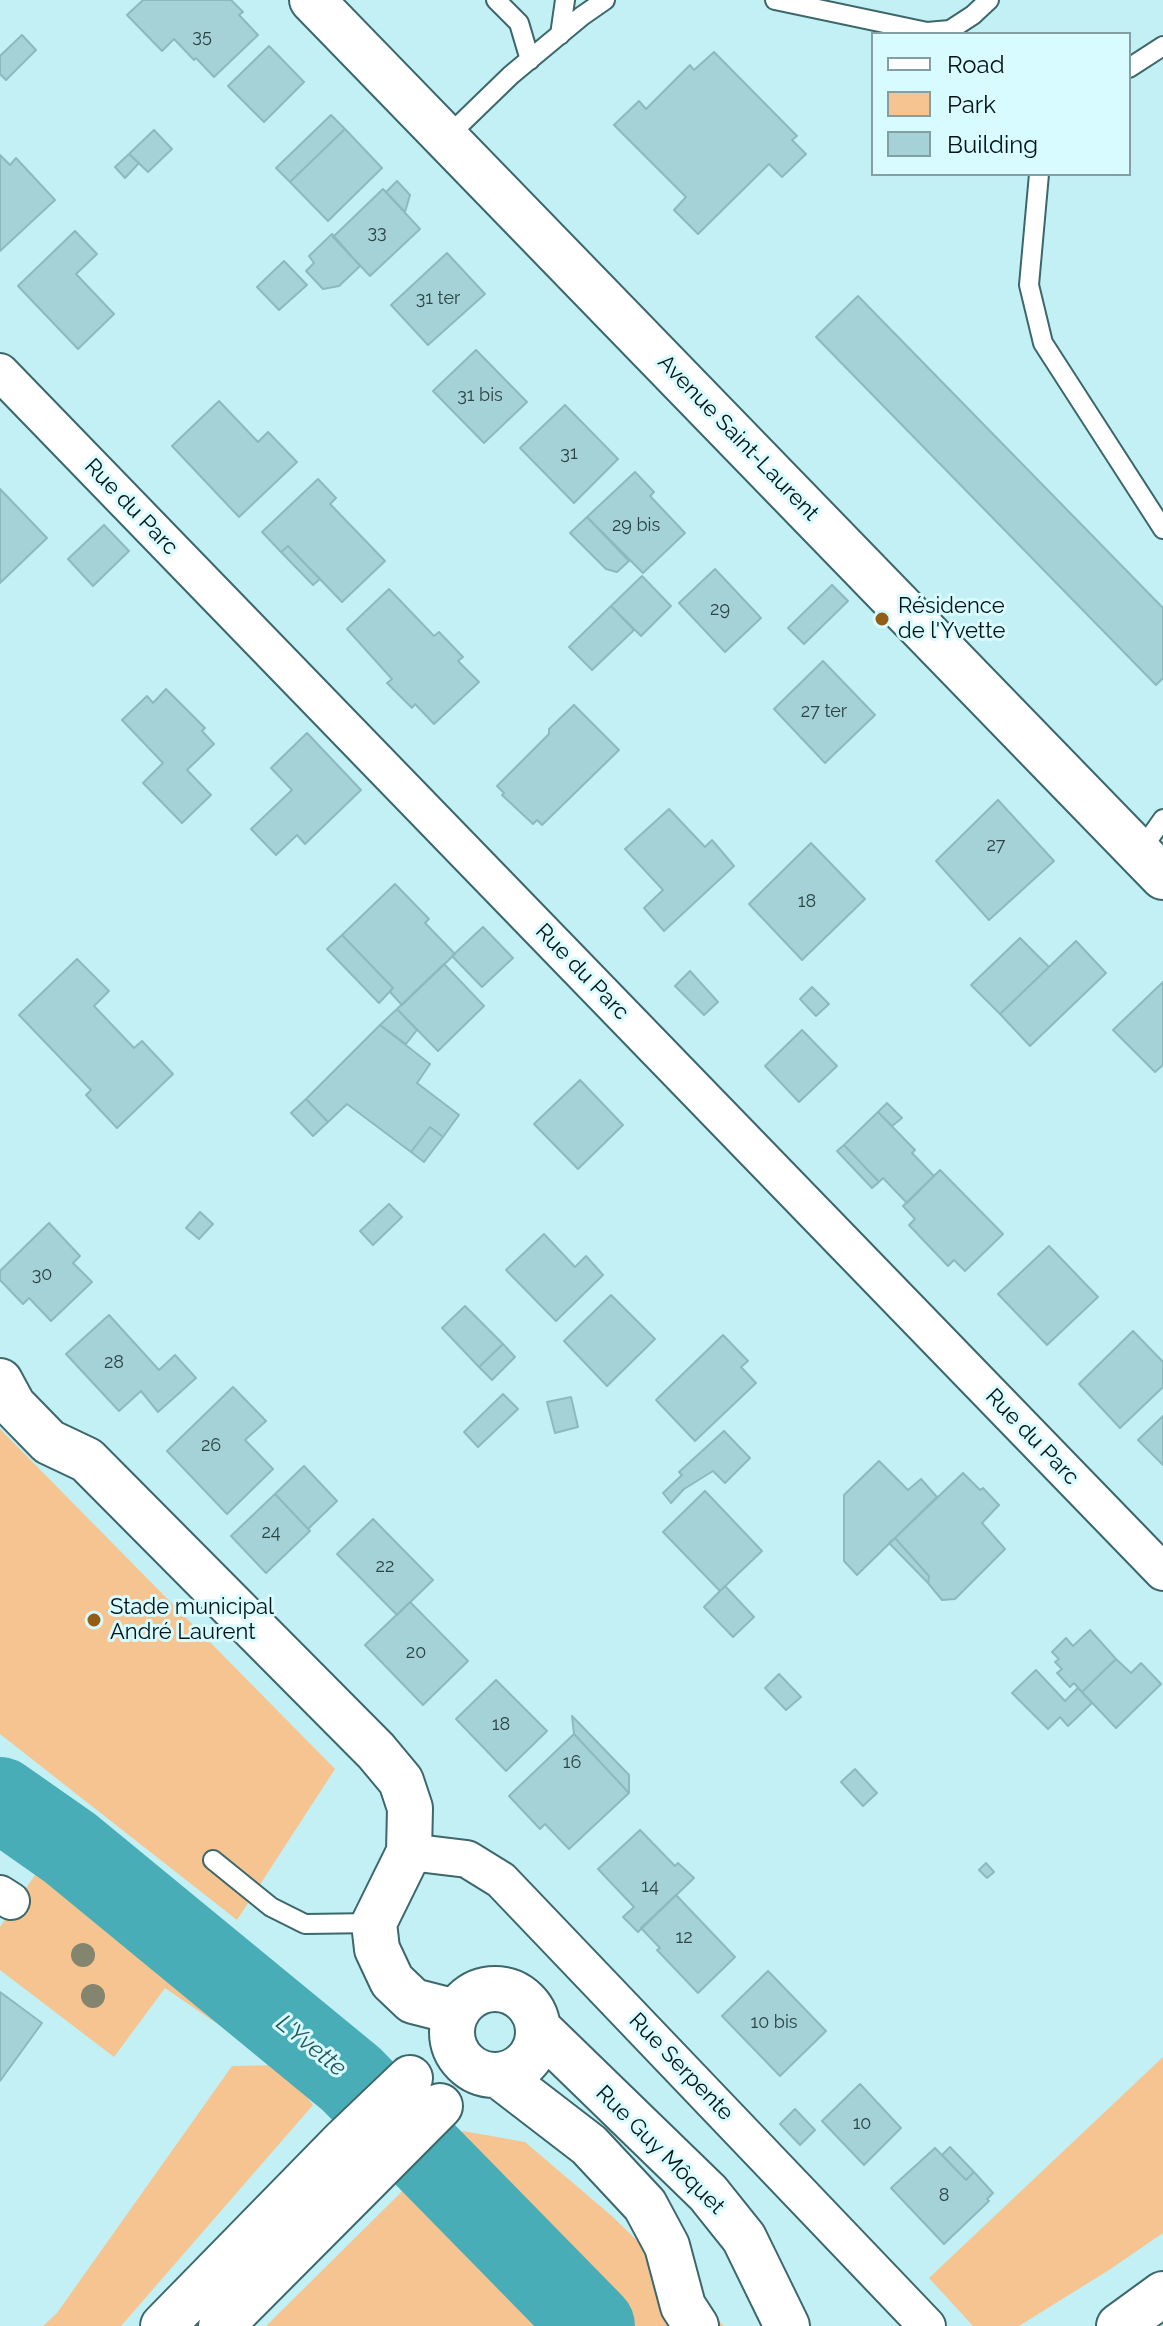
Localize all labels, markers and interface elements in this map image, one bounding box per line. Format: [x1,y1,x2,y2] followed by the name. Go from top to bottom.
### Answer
[192,26,212,48] house number: 35
[871,32,1131,176] legend
[947,50,1005,79] text: Road
[947,90,996,119] text: Park
[947,130,1038,159] text: Building
[367,222,387,244] house number: 33
[416,288,460,310] house number: 31 ter
[652,350,824,526] street label: Avenue Saint-Laurent
[457,385,503,407] house number: 31 bis
[560,443,578,465] house number: 31
[79,454,183,560] street label: Rue du Parc
[612,515,660,537] house number: 29 bis
[898,593,1005,644] place label: Résidence de l'Yvette
[710,599,730,621] house number: 29
[873,610,891,628] marker: Résidence de l'Yvette
[801,701,847,723] house number: 27 ter
[986,835,1006,857] house number: 27
[798,891,816,913] house number: 18
[530,919,634,1025] street label: Rue du Parc
[32,1264,52,1286] house number: 30
[104,1352,124,1374] house number: 28
[980,1384,1084,1490] street label: Rue du Parc
[201,1435,221,1457] house number: 26
[261,1522,281,1544] house number: 24
[376,1556,394,1578] house number: 22
[110,1594,274,1646] place label: Stade municipal André Laurent
[85,1611,103,1629] marker: Stade municipal André Laurent
[406,1642,426,1664] house number: 20
[492,1714,510,1736] house number: 18
[563,1752,581,1774] house number: 16
[641,1876,659,1898] house number: 14
[675,1927,693,1949] house number: 12
[623,2008,739,2126] street label: Rue Serpente
[270,2009,352,2083] water label: L'Yvette
[750,2012,798,2034] house number: 10 bis
[590,2080,730,2220] street label: Rue Guy Môquet
[853,2113,871,2135] house number: 10
[939,2185,949,2207] house number: 8

